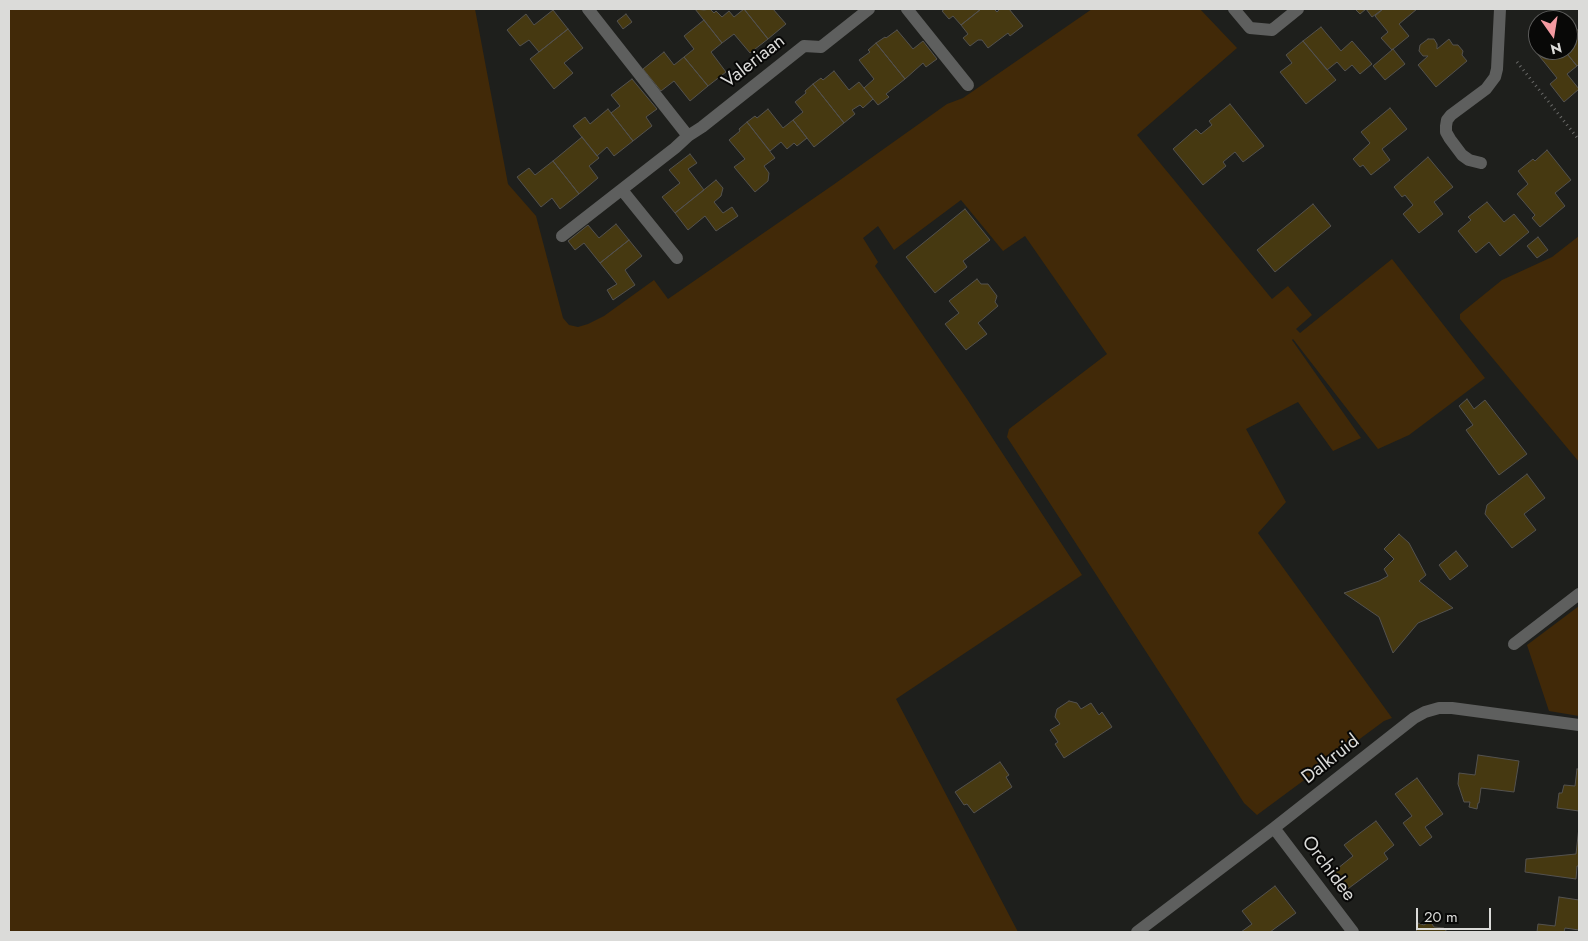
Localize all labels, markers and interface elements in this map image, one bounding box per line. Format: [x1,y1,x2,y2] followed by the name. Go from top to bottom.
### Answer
[1528,10,1578,60] north arrow
[718,30,790,94] street label: Valeriaan
[1548,38,1564,60] text: N
[1298,730,1364,790] street label: Dalkruid
[1296,832,1360,906] street label: Orchidee
[1418,898,1493,930] scale bar
[1424,906,1458,928] text: 20 m

